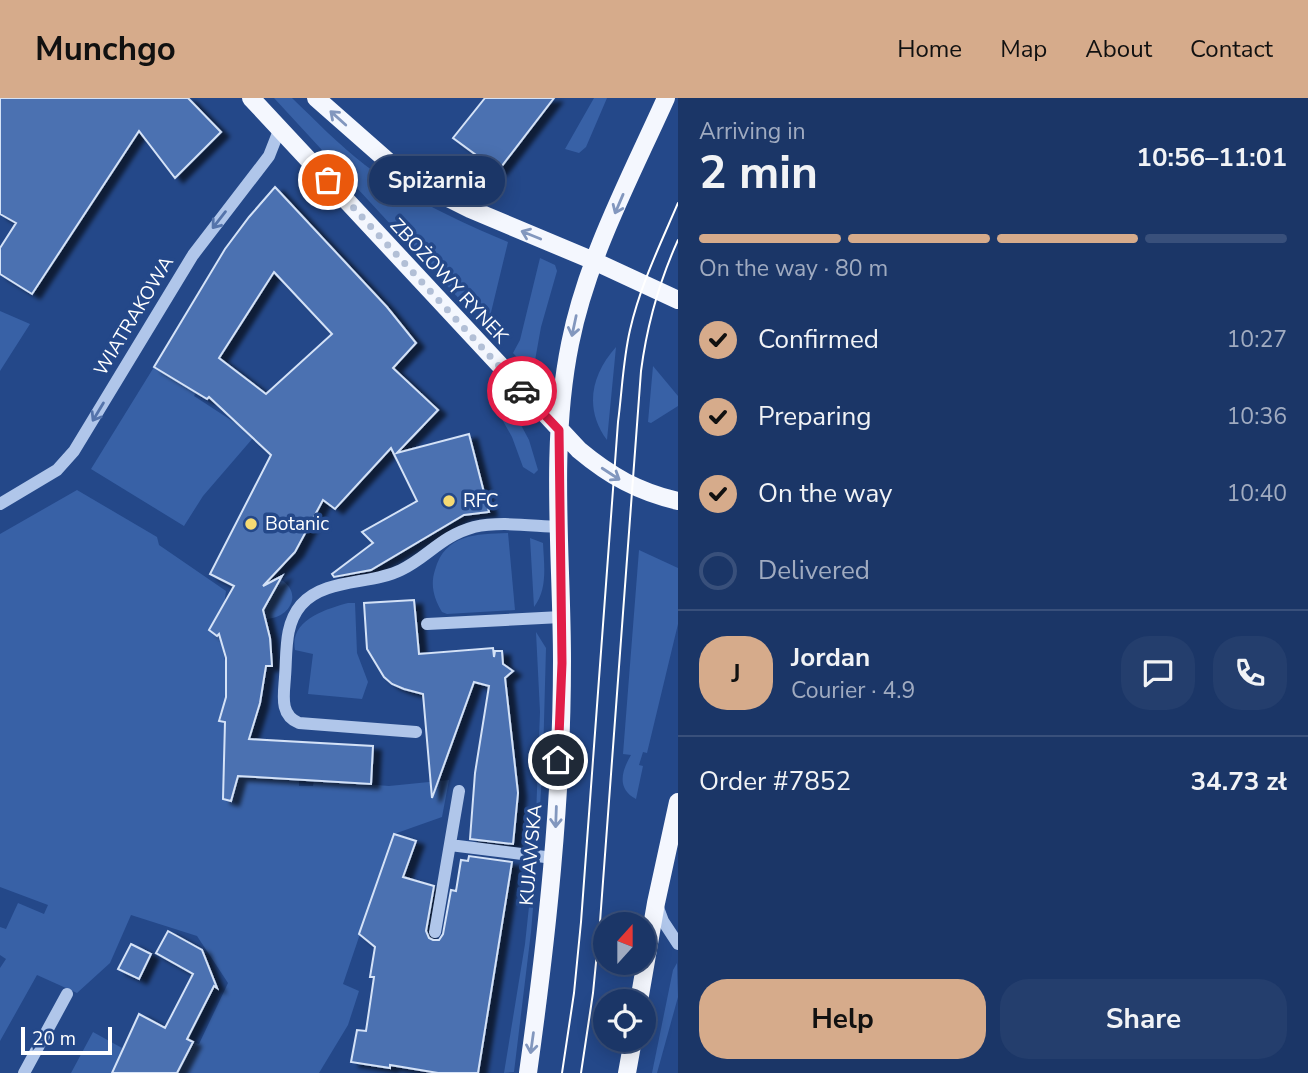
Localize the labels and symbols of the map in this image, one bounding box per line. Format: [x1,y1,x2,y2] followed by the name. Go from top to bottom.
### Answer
[329,110,347,126] one-way arrow
[298,150,358,210] pin
[370,155,506,204] callout: Spiżarnia
[612,192,625,214] one-way arrow
[212,210,227,229] one-way arrow
[384,213,515,350] street label: ZBOŻOWY RYNEK
[521,227,542,240] one-way arrow
[88,251,180,381] street label: WIATRAKOWA
[566,314,580,337] one-way arrow
[487,356,557,426] courier
[91,402,105,422] one-way arrow
[600,468,620,482] one-way arrow
[463,488,499,514] place label: RFC
[441,493,457,509] marker: RFC
[265,511,329,537] place label: Botanic
[243,516,259,532] marker: Botanic
[528,730,588,790] pin
[514,803,548,907] street label: KUJAWSKA
[550,805,563,828] one-way arrow
[593,912,656,975] north arrow
[21,1024,112,1056] scale bar
[525,1031,538,1054] one-way arrow

